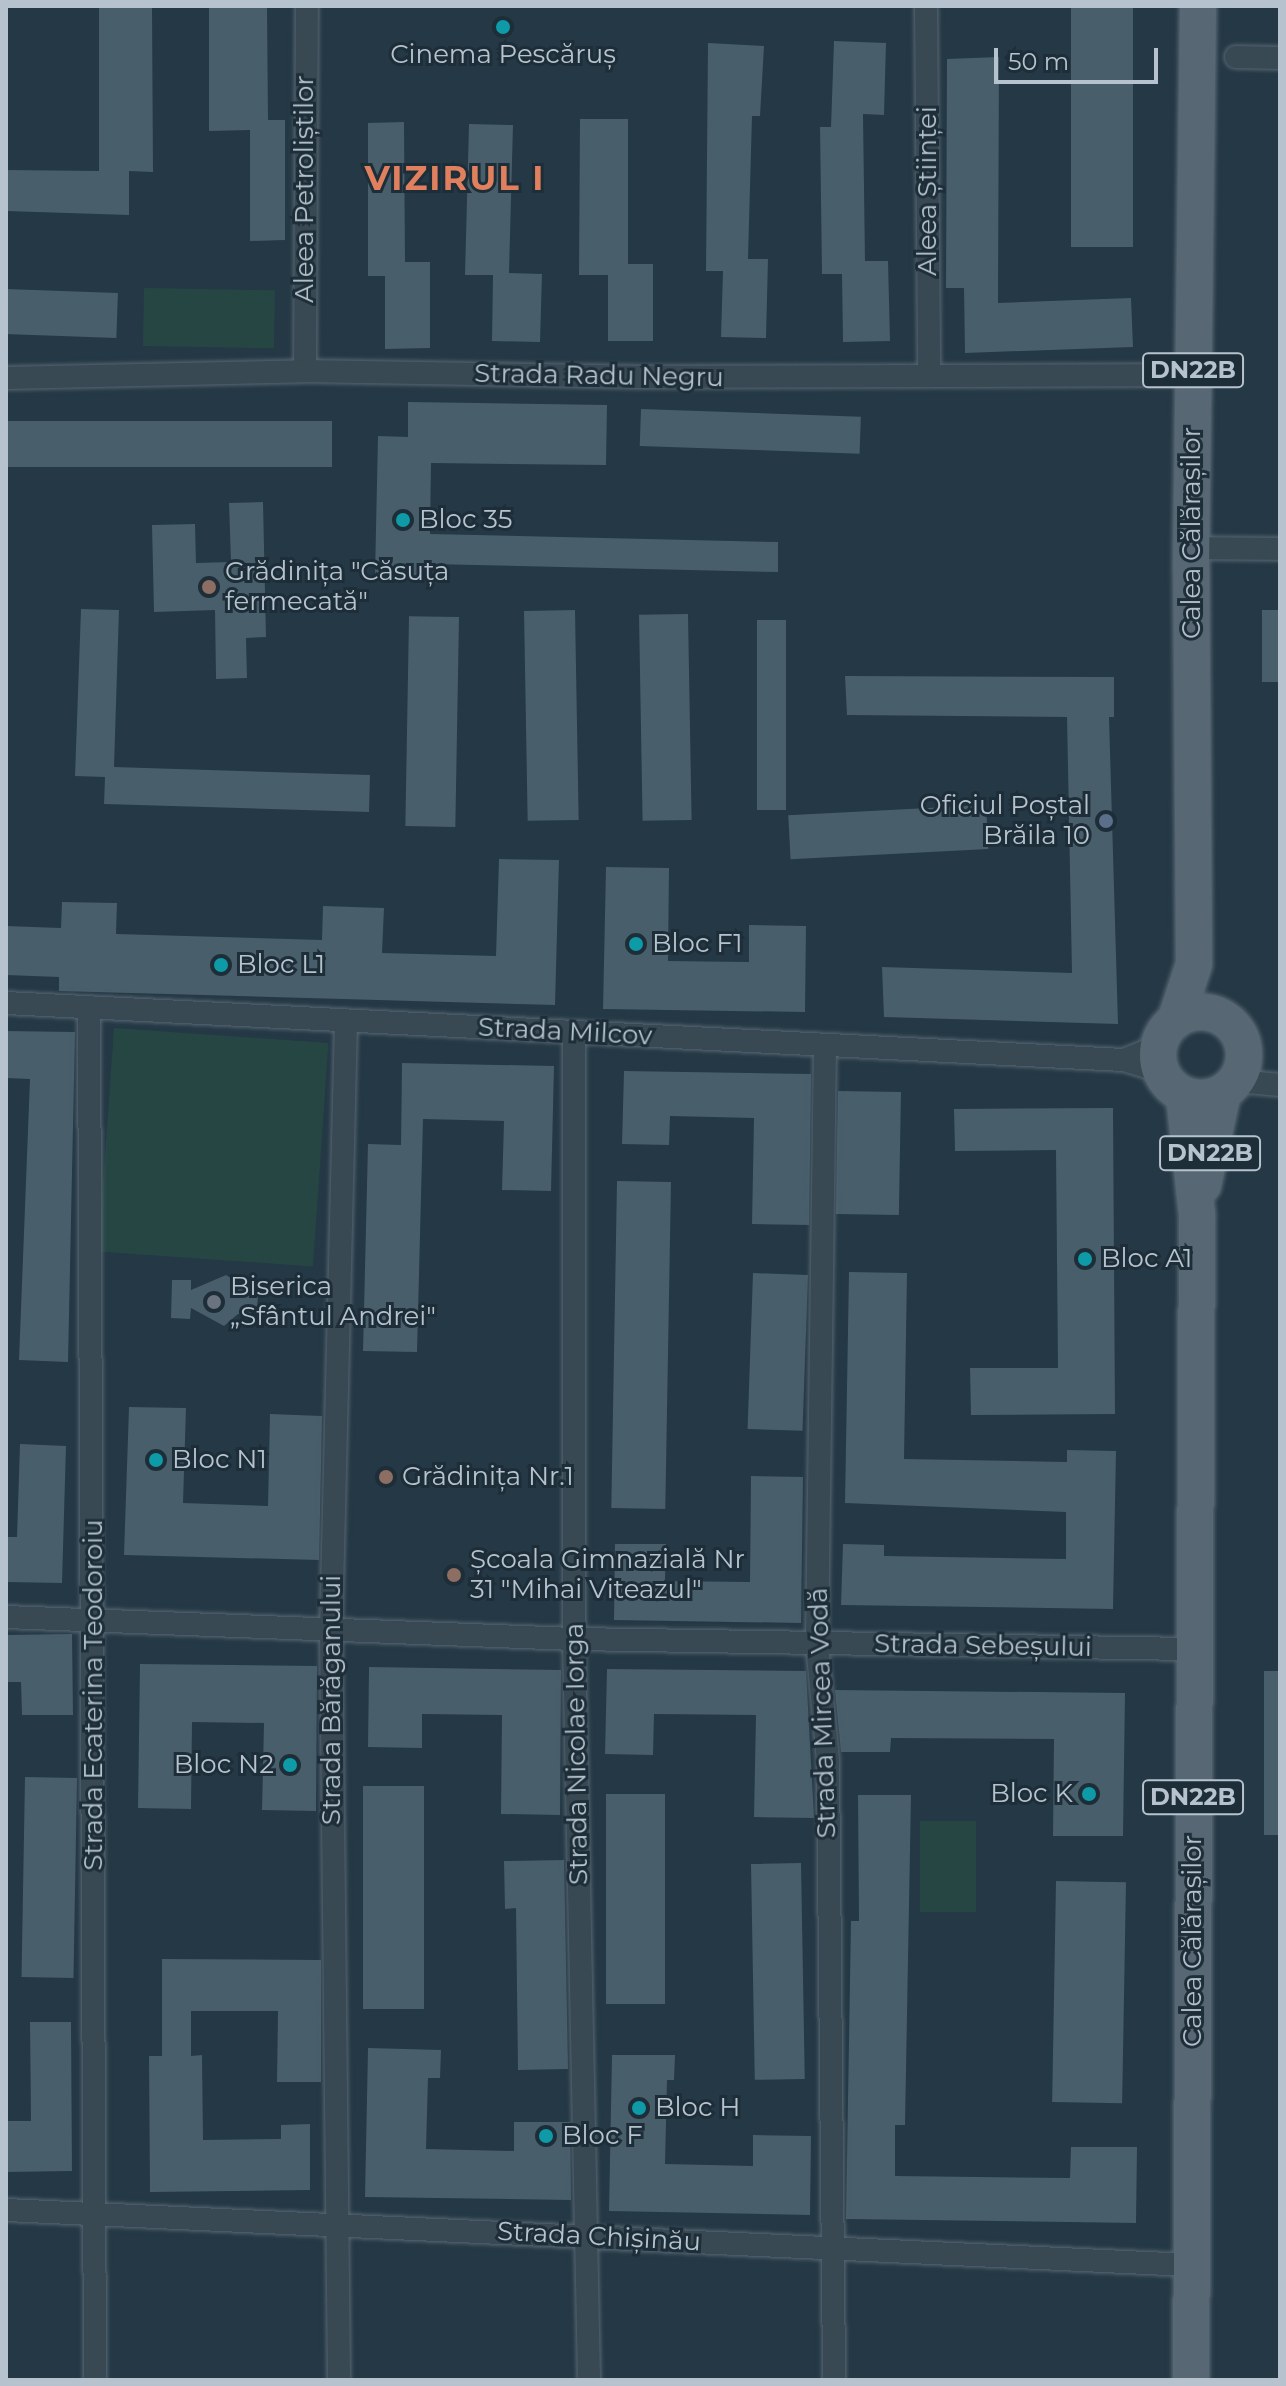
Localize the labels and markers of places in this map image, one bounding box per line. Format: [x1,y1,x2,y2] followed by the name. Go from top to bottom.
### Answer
[494,18,512,36] marker: Cinema Pescăruș
[390,39,616,71] place label: Cinema Pescăruș
[419,504,512,536] place label: Bloc 35
[394,511,412,529] marker: Bloc 35
[225,556,449,618] place label: Grădinița "Căsuța fermecată"
[200,578,218,596] marker: Grădinița "Căsuța fermecată"
[920,790,1090,852] place label: Oficiul Poștal Brăila 10
[1097,812,1115,830] marker: Oficiul Poștal Brăila 10
[652,928,743,960] place label: Bloc F1
[627,935,645,953] marker: Bloc F1
[237,949,325,981] place label: Bloc L1
[212,956,230,974] marker: Bloc L1
[1101,1243,1192,1275] place label: Bloc A1
[1076,1250,1094,1268] marker: Bloc A1
[230,1271,436,1332] place label: Biserica „Sfântul Andrei"
[205,1293,223,1311] marker: Biserica „Sfântul Andrei"
[172,1444,267,1476] place label: Bloc N1
[147,1451,165,1469] marker: Bloc N1
[402,1461,574,1493] place label: Grădinița Nr.1
[377,1468,395,1486] marker: Grădinița Nr.1
[470,1544,745,1606] place label: Școala Gimnazială Nr 31 "Mihai Viteazul"
[445,1566,463,1584] marker: Școala Gimnazială Nr 31 "Mihai Viteazul"
[174,1749,274,1781] place label: Bloc N2
[281,1756,299,1774] marker: Bloc N2
[990,1778,1073,1810] place label: Bloc K
[1080,1785,1098,1803] marker: Bloc K
[655,2092,740,2124] place label: Bloc H
[630,2099,648,2117] marker: Bloc H
[562,2120,643,2152] place label: Bloc F
[537,2127,555,2145] marker: Bloc F

